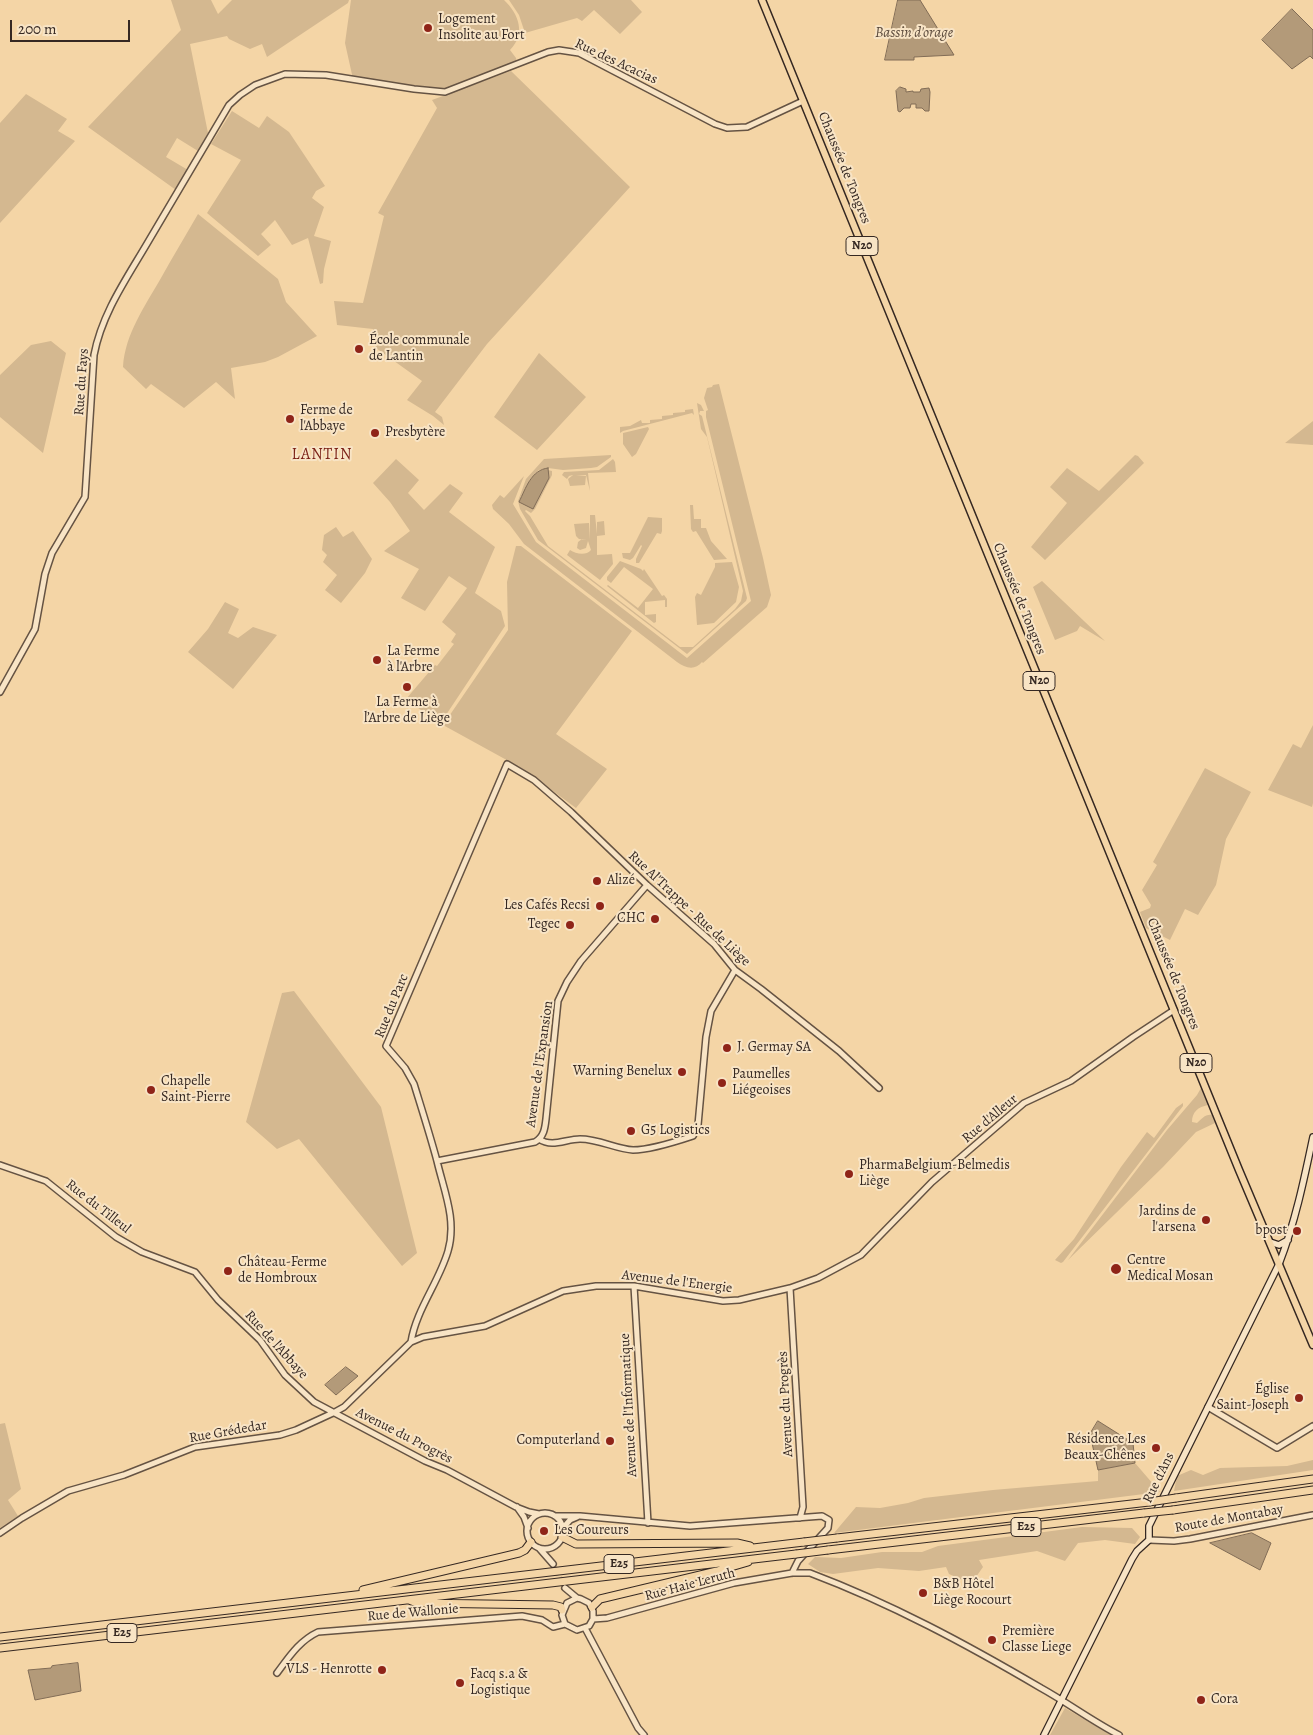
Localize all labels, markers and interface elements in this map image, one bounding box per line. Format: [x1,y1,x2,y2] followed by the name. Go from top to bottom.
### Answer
[12,10,132,42] scale bar
[438,12,525,44] place label: Logement Insolite au Fort
[18,19,57,39] text: 200 m
[422,22,434,34] marker: Logement Insolite au Fort
[875,24,953,42] water label: Bassin d'orage
[572,36,660,88] street label: Rue des Acacias
[814,110,874,226] street label: Chaussée de Tongres
[846,237,878,256] road number: N20
[369,333,470,366] place label: École communale de Lantin
[353,343,365,355] marker: École communale de Lantin
[71,348,93,416] street label: Rue du Fays
[300,403,353,436] place label: Ferme de l'Abbaye
[284,413,296,425] marker: Ferme de l'Abbaye
[385,425,445,441] place label: Presbytère
[369,427,381,439] marker: Presbytère
[291,445,353,465] district label: LANTIN
[989,541,1049,657] street label: Chaussée de Tongres
[387,644,439,676] place label: La Ferme à l'Arbre
[371,654,383,666] marker: La Ferme à l'Arbre
[1023,671,1055,690] road number: N20
[401,681,413,693] marker: La Ferme à l’Arbre de Liège
[364,695,450,728] place label: La Ferme à l’Arbre de Liège
[624,848,754,970] street label: Rue Al'Trappe - Rue de Liège
[607,873,635,889] place label: Alizé
[591,875,603,887] marker: Alizé
[504,898,590,914] place label: Les Cafés Recsi
[594,900,606,912] marker: Les Cafés Recsi
[617,911,645,927] place label: CHC
[649,913,661,925] marker: CHC
[1143,916,1203,1032] street label: Chaussée de Tongres
[528,917,560,933] place label: Tegec
[564,919,576,931] marker: Tegec
[372,971,412,1041] street label: Rue du Parc
[523,1000,557,1128] street label: Avenue de l'Expansion
[737,1040,811,1056] place label: J. Germay SA
[721,1042,733,1054] marker: J. Germay SA
[1180,1054,1212,1072] road number: N20
[573,1064,672,1080] place label: Warning Benelux
[676,1066,688,1078] marker: Warning Benelux
[732,1067,791,1100] place label: Paumelles Liégeoises
[161,1074,230,1106] place label: Chapelle Saint-Pierre
[716,1077,728,1089] marker: Paumelles Liégeoises
[145,1084,157,1096] marker: Chapelle Saint-Pierre
[959,1091,1021,1147] street label: Rue d'Alleur
[641,1123,710,1139] place label: G5 Logistics
[625,1125,637,1137] marker: G5 Logistics
[859,1158,1010,1190] place label: PharmaBelgium-Belmedis Liège
[843,1168,855,1180] marker: PharmaBelgium-Belmedis Liège
[62,1176,134,1238] street label: Rue du Tilleul
[1139,1204,1196,1236] place label: Jardins de l'arsena
[1200,1214,1212,1226] marker: Jardins de l'arsena
[1255,1223,1287,1239] place label: bpost
[1291,1225,1303,1237] marker: bpost
[1127,1253,1213,1285] place label: Centre Medical Mosan
[238,1255,327,1288] place label: Château-Ferme de Hombroux
[1109,1262,1123,1276] marker: Centre Medical Mosan
[222,1265,234,1277] marker: Château-Ferme de Hombroux
[621,1267,733,1297] street label: Avenue de l'Energie
[241,1307,311,1383] street label: Rue de l'Abbaye
[617,1333,641,1477] street label: Avenue de l'Informatique
[775,1351,797,1457] street label: Avenue du Progrès
[1216,1382,1289,1414] place label: Église Saint-Joseph
[1293,1392,1305,1404] marker: Église Saint-Joseph
[353,1404,455,1468] street label: Avenue du Progrès
[188,1417,268,1447] street label: Rue Grédedar
[1064,1432,1146,1464] place label: Résidence Les Beaux-Chênes
[517,1433,600,1449] place label: Computerland
[604,1435,616,1447] marker: Computerland
[1150,1442,1162,1454] marker: Résidence Les Beaux-Chênes
[1139,1450,1179,1506] street label: Rue d'Ans
[1173,1501,1285,1537] street label: Route de Montabay
[1011,1518,1041,1536] road number: E25
[554,1523,629,1539] place label: Les Coureurs
[538,1525,550,1537] marker: Les Coureurs
[604,1555,634,1574] road number: E25
[643,1565,737,1605] street label: Rue Haie Leruth
[933,1577,1012,1610] place label: B&B Hôtel Liège Rocourt
[917,1587,929,1599] marker: B&B Hôtel Liège Rocourt
[367,1601,459,1625] street label: Rue de Wallonie
[107,1624,137,1642] road number: E25
[1002,1624,1071,1656] place label: Première Classe Liege
[986,1634,998,1646] marker: Première Classe Liege
[286,1662,372,1678] place label: VLS - Henrotte
[376,1664,388,1676] marker: VLS - Henrotte
[470,1667,530,1700] place label: Facq s.a & Logistique
[454,1677,466,1689] marker: Facq s.a & Logistique
[1211,1692,1238,1708] place label: Cora
[1195,1694,1207,1706] marker: Cora

